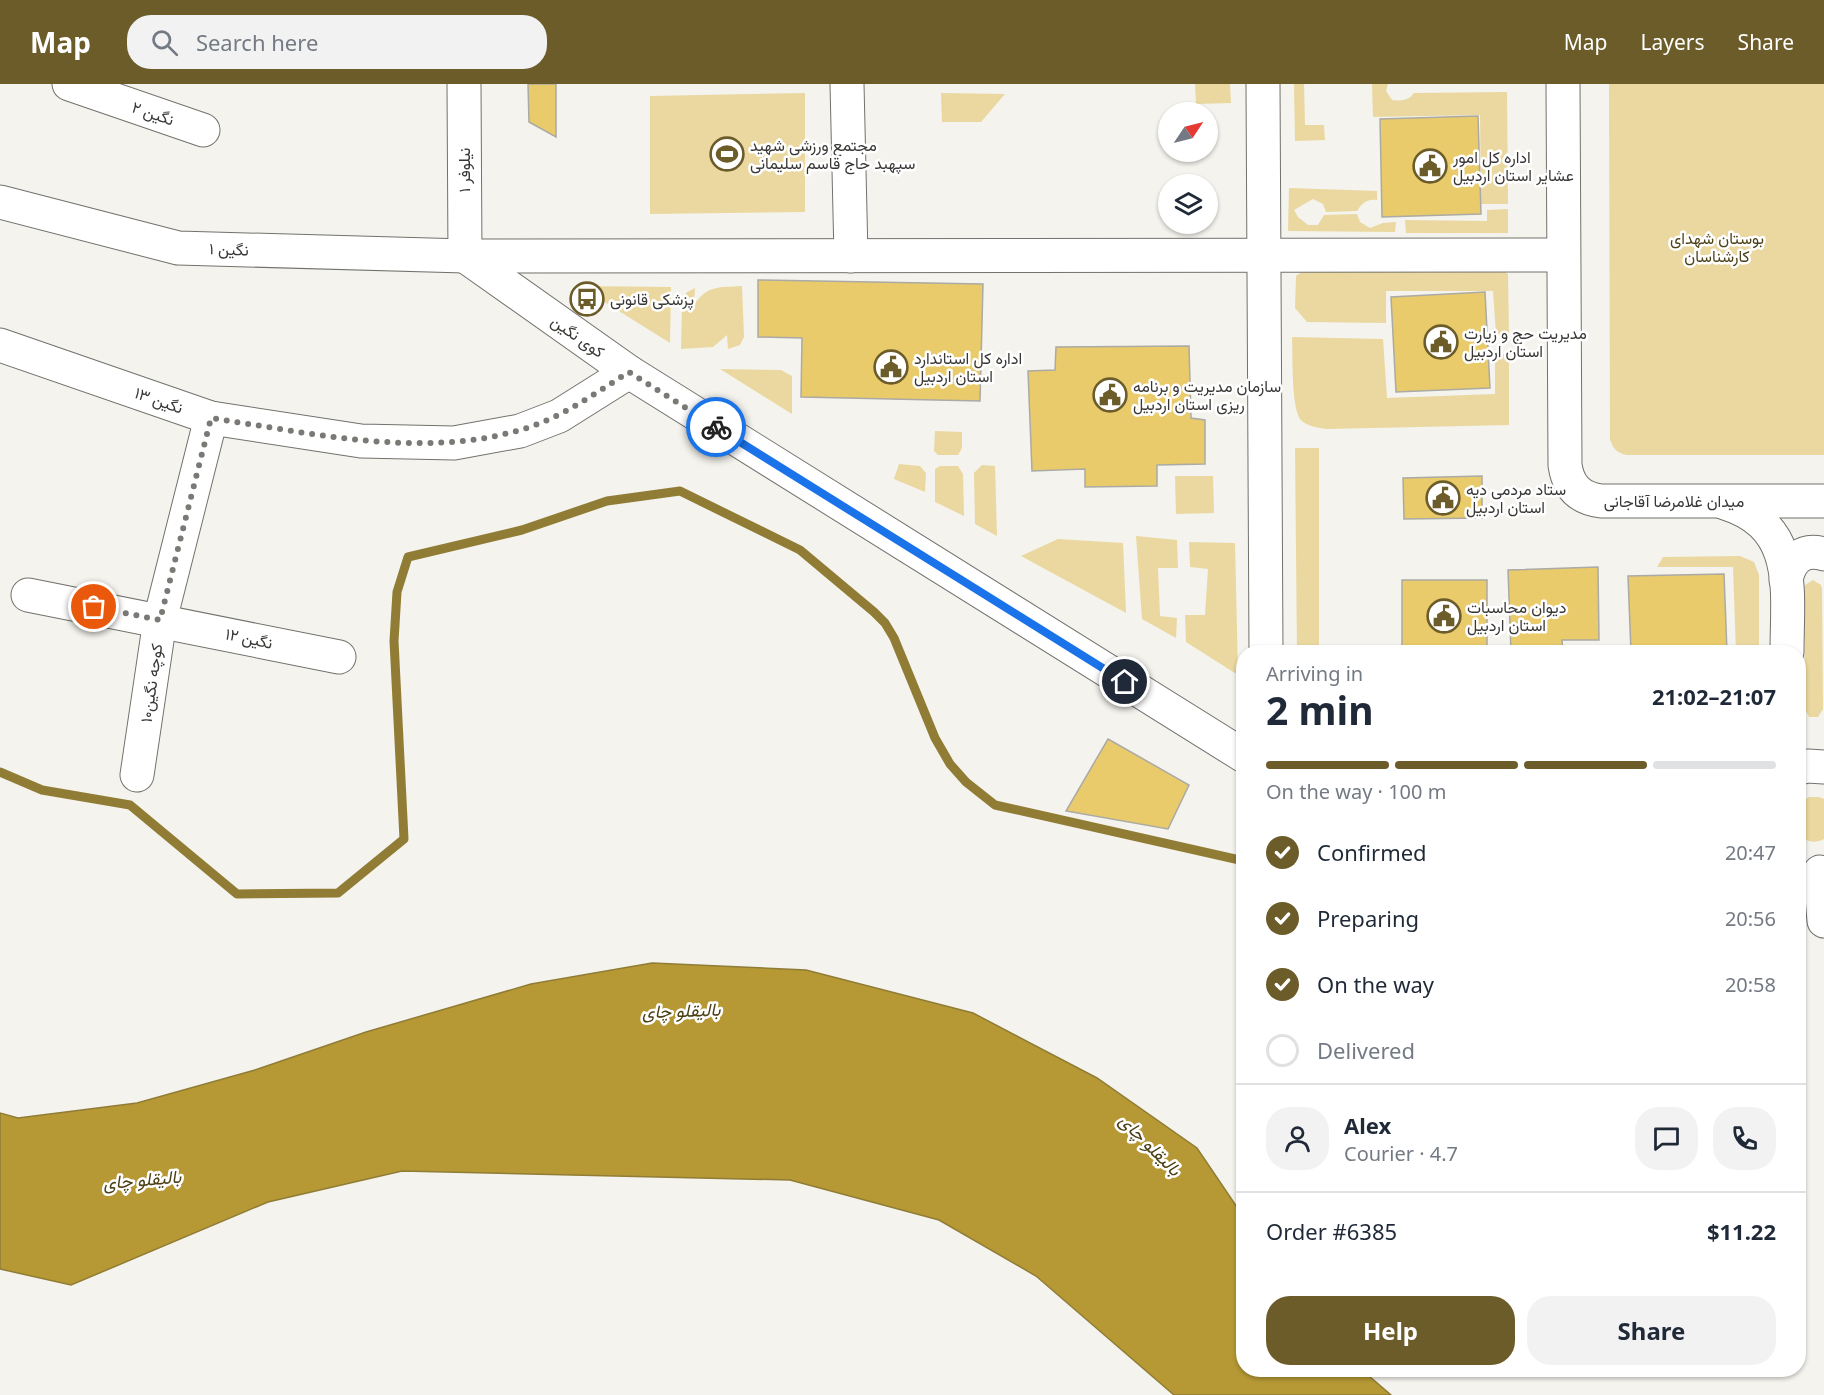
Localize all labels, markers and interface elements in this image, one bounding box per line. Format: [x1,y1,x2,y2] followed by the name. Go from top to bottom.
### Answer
[127,15,547,69] search box
[30,23,91,61] text: Map
[148,26,181,59] icon: search
[196,27,318,57] text: Search here
[1564,28,1608,56] text: Map
[1641,28,1705,56] text: Layers
[1738,28,1794,56] text: Share
[129,96,177,130] street label: نگین ۲
[1158,102,1218,162] north arrow
[1158,102,1218,234] map controls
[750,134,915,175] place label: مجتمع ورزشی شهید سپهبد حاج قاسم سلیمانی
[709,136,745,172] sports icon: مجتمع ورزشی شهید سپهبد حاج قاسم سلیمانی
[1452,146,1574,186] place label: اداره کل امور عشایر استان اردبیل
[453,148,475,192] street label: نیلوفر ۱
[1412,148,1448,184] public building icon: اداره کل امور عشایر استان اردبیل
[1158,174,1218,234] button: layers
[1670,227,1764,267] park label: بوستان شهدای کارشناسان
[209,237,249,261] street label: نگین ۱
[569,281,605,317] bus stop icon: پزشکی قانونی
[610,288,694,311] place label: پزشکی قانونی
[547,310,609,362] street label: کوی نگین
[1464,322,1587,362] place label: مدیریت حج و زیارت استان اردبیل
[1423,324,1459,360] public building icon: مدیریت حج و زیارت استان اردبیل
[914,347,1022,387] place label: اداره کل استاندارد استان اردبیل
[873,349,909,385] public building icon: اداره کل استاندارد استان اردبیل
[1133,375,1281,415] place label: سازمان مدیریت و برنامه ریزی استان اردبیل
[1092,377,1128,413] public building icon: سازمان مدیریت و برنامه ریزی استان اردبیل
[132,381,186,419] street label: نگین ۱۳
[686,397,746,457] courier
[700,411,733,444] icon: bike
[1466,478,1566,518] place label: ستاد مردمی دیه استان اردبیل
[1425,480,1461,516] public building icon: ستاد مردمی دیه استان اردبیل
[1604,490,1744,512] street label: میدان غلامرضا آقاجانی
[68,581,119,632] pin
[77,590,110,623] icon: bag
[1467,596,1566,636] place label: دیوان محاسبات استان اردبیل
[1426,598,1462,634] public building icon: دیوان محاسبات استان اردبیل
[223,622,275,654] street label: نگین ۱۲
[135,642,168,724] street label: کوچه نگین۱۰
[1099,656,1150,707] pin
[1266,660,1363,687] text: Arriving in
[1108,665,1141,698] icon: home
[1652,681,1776,711] text: 21:02–21:07
[1266,683,1373,736] text: 2 min
[1266,778,1446,805] text: On the way · 100 m
[1266,836,1299,869] icon: check
[1317,837,1427,867] text: Confirmed
[1725,839,1776,866] text: 20:47
[1266,902,1299,935] icon: check
[1317,903,1419,933] text: Preparing
[1725,905,1776,932] text: 20:56
[1266,968,1299,1001] icon: check
[1317,969,1434,999] text: On the way
[1725,971,1776,998] text: 20:58
[641,997,721,1024] water label: بالیقلو چای
[1317,1035,1415,1065] text: Delivered
[1266,1107,1329,1170] button: person
[1635,1107,1698,1170] button: chat
[1713,1107,1776,1170] button: phone
[1114,1108,1187,1182] water label: بالیقلو چای
[1344,1110,1391,1140] text: Alex
[1344,1140,1458,1167] text: Courier · 4.7
[102,1164,183,1195] water label: بالیقلو چای
[1266,1216,1397,1246] text: Order #6385
[1707,1216,1776,1246] text: $11.22
[1266,1296,1515,1365] button: Help
[1527,1296,1776,1365] button: Share

